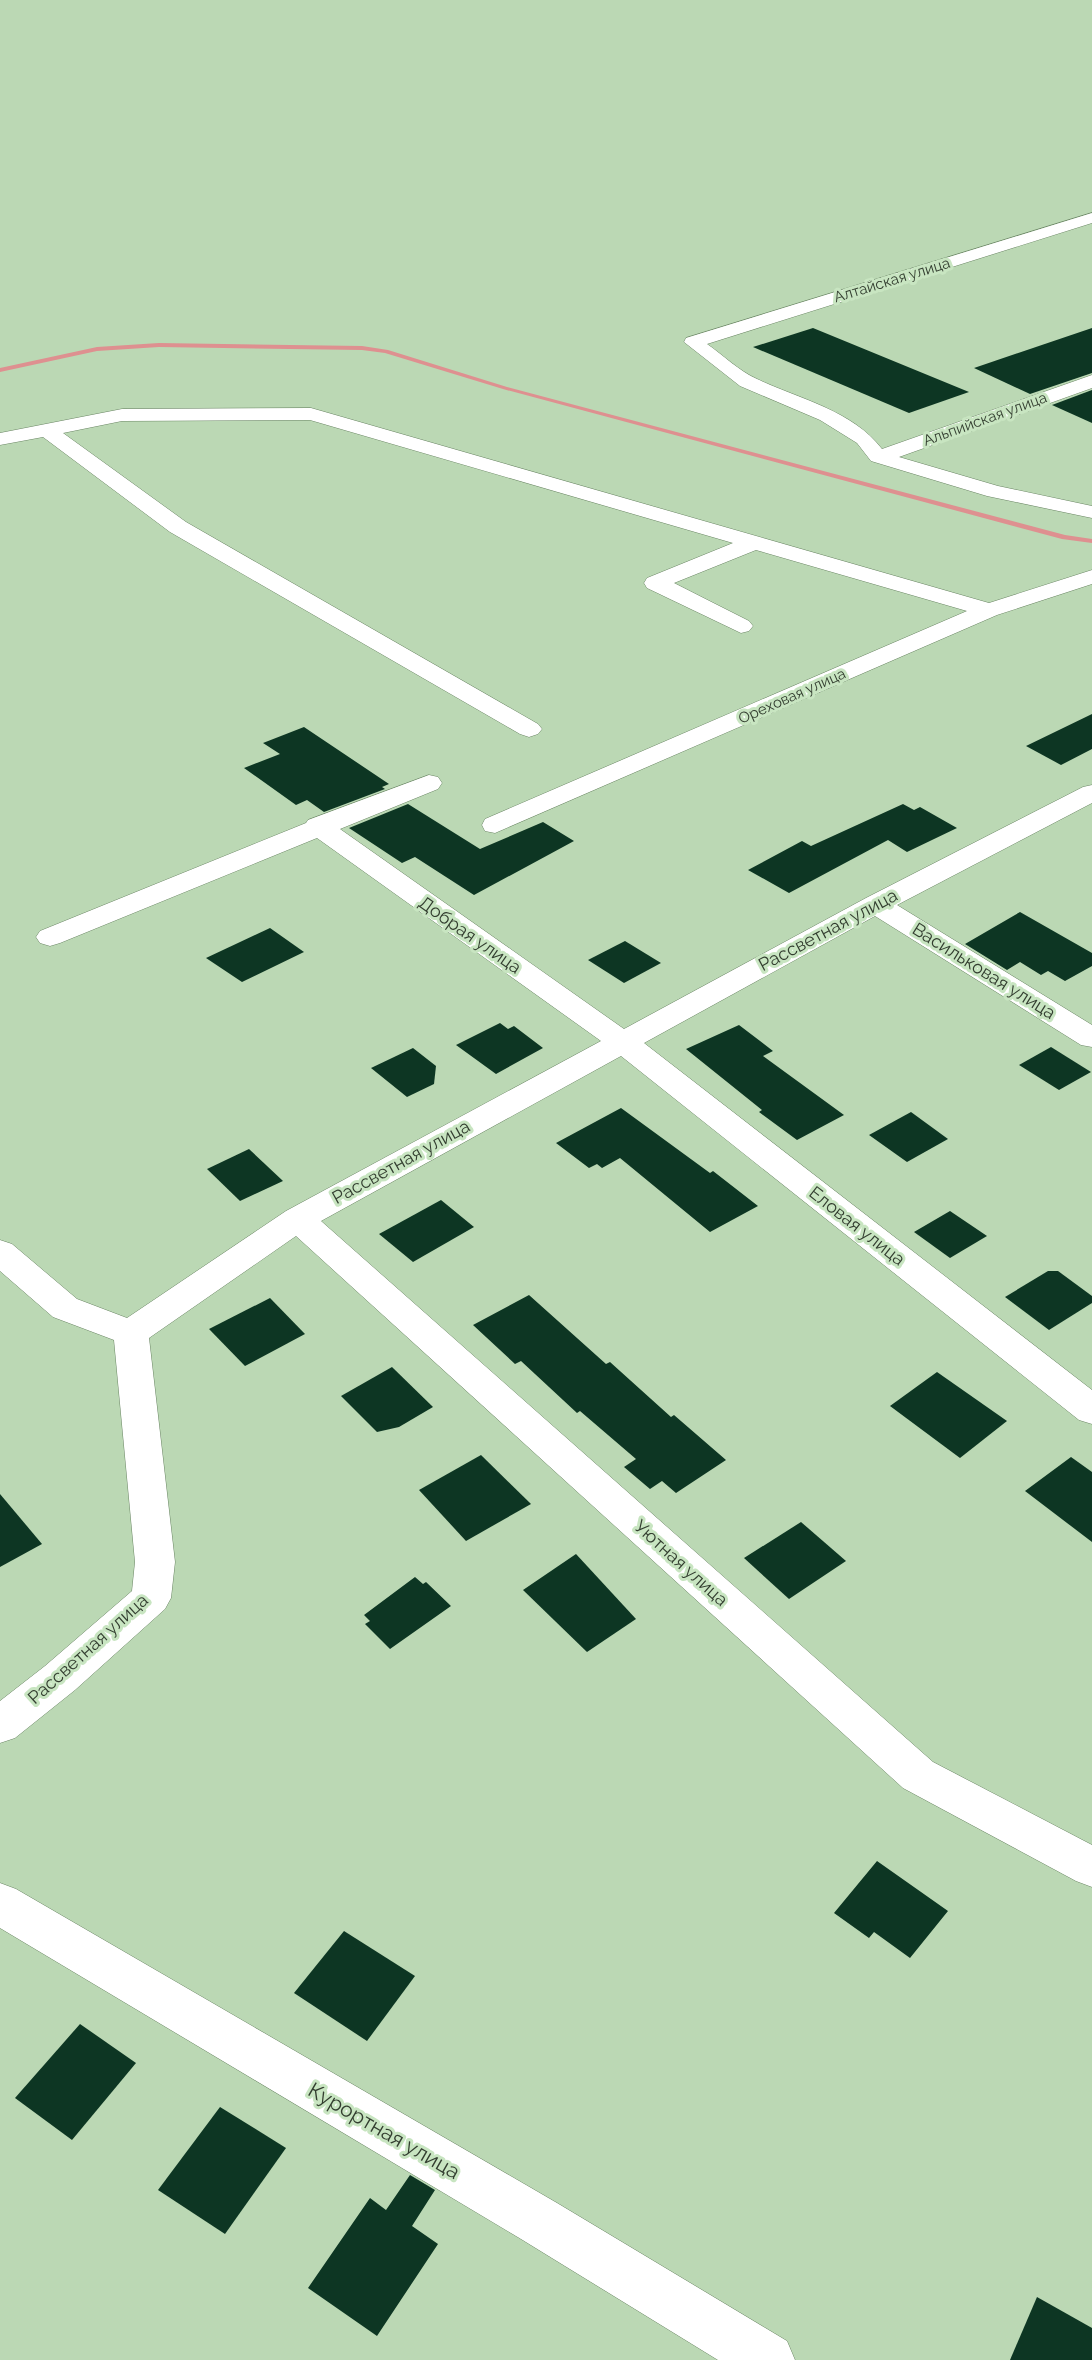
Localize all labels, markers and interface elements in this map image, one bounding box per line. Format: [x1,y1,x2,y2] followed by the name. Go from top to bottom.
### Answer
[832,254,952,306] street label: Алтайская улица
[921,388,1049,450] street label: Альпийская улица
[736,664,848,728] street label: Ореховая улица
[755,884,901,975] street label: Рассветная улица
[415,891,526,978] street label: Добрая улица
[909,918,1060,1023] street label: Васильковая улица
[328,1115,473,1208] street label: Рассветная улица
[805,1182,909,1269] street label: Еловая улица
[630,1515,732,1610] street label: Уютная улица
[23,1589,152,1708] street label: Рассветная улица
[304,2077,465,2184] street label: Курортная улица

